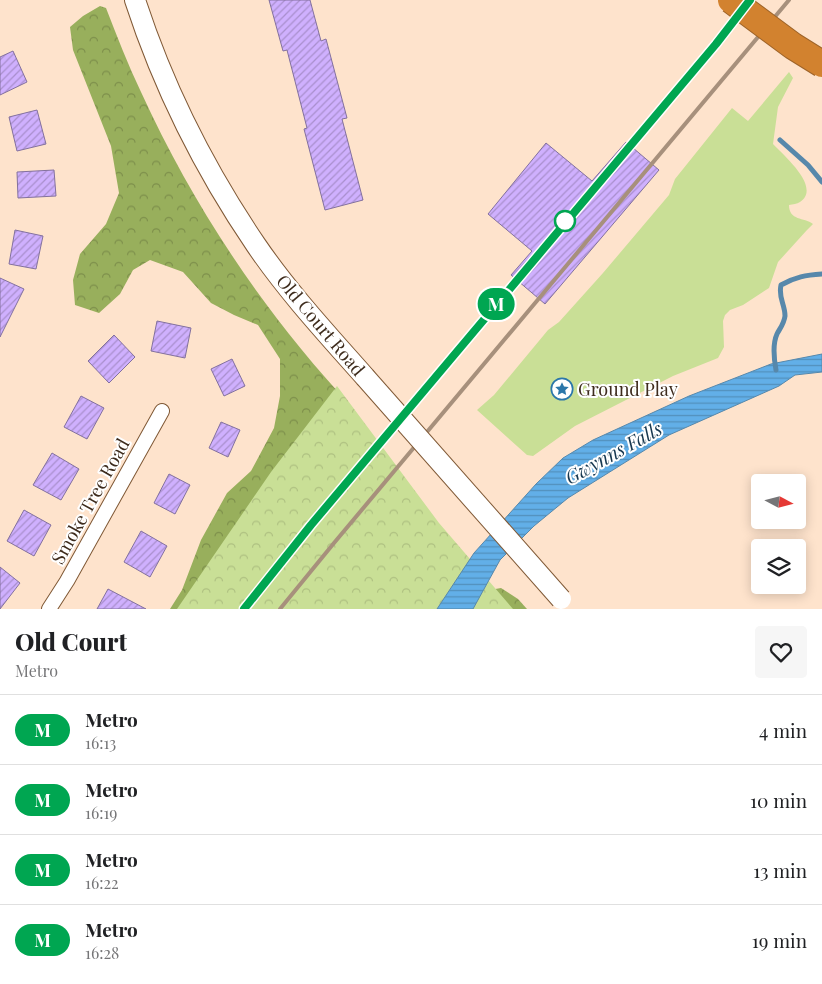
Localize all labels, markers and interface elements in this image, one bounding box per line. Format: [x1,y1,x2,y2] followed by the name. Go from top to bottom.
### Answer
[554,210,576,232] unlabelled marker
[272,269,371,381] street label: Old Court Road
[480,288,512,320] line badge: M
[488,292,504,316] text: M
[550,377,574,401] place icon: Ground Play
[578,377,678,401] place label: Ground Play
[560,415,666,489] water label: Gwynns Falls
[45,433,135,568] street label: Smoke Tree Road
[751,474,806,529] north arrow
[751,474,806,594] map controls
[751,539,806,594] button: layers
[15,625,127,657] text: Old Court
[755,626,807,678] button: heart
[15,660,58,681] text: Metro
[85,706,138,732] text: Metro
[759,717,807,743] text: 4 min
[34,718,51,742] text: M
[85,732,116,753] text: 16:13
[85,776,138,802] text: Metro
[750,787,807,813] text: 10 min
[34,788,51,812] text: M
[85,802,118,823] text: 16:19
[85,846,138,872] text: Metro
[753,857,807,883] text: 13 min
[34,858,51,882] text: M
[85,872,119,893] text: 16:22
[85,916,138,942] text: Metro
[752,927,807,953] text: 19 min
[34,928,51,952] text: M
[85,942,119,963] text: 16:28

